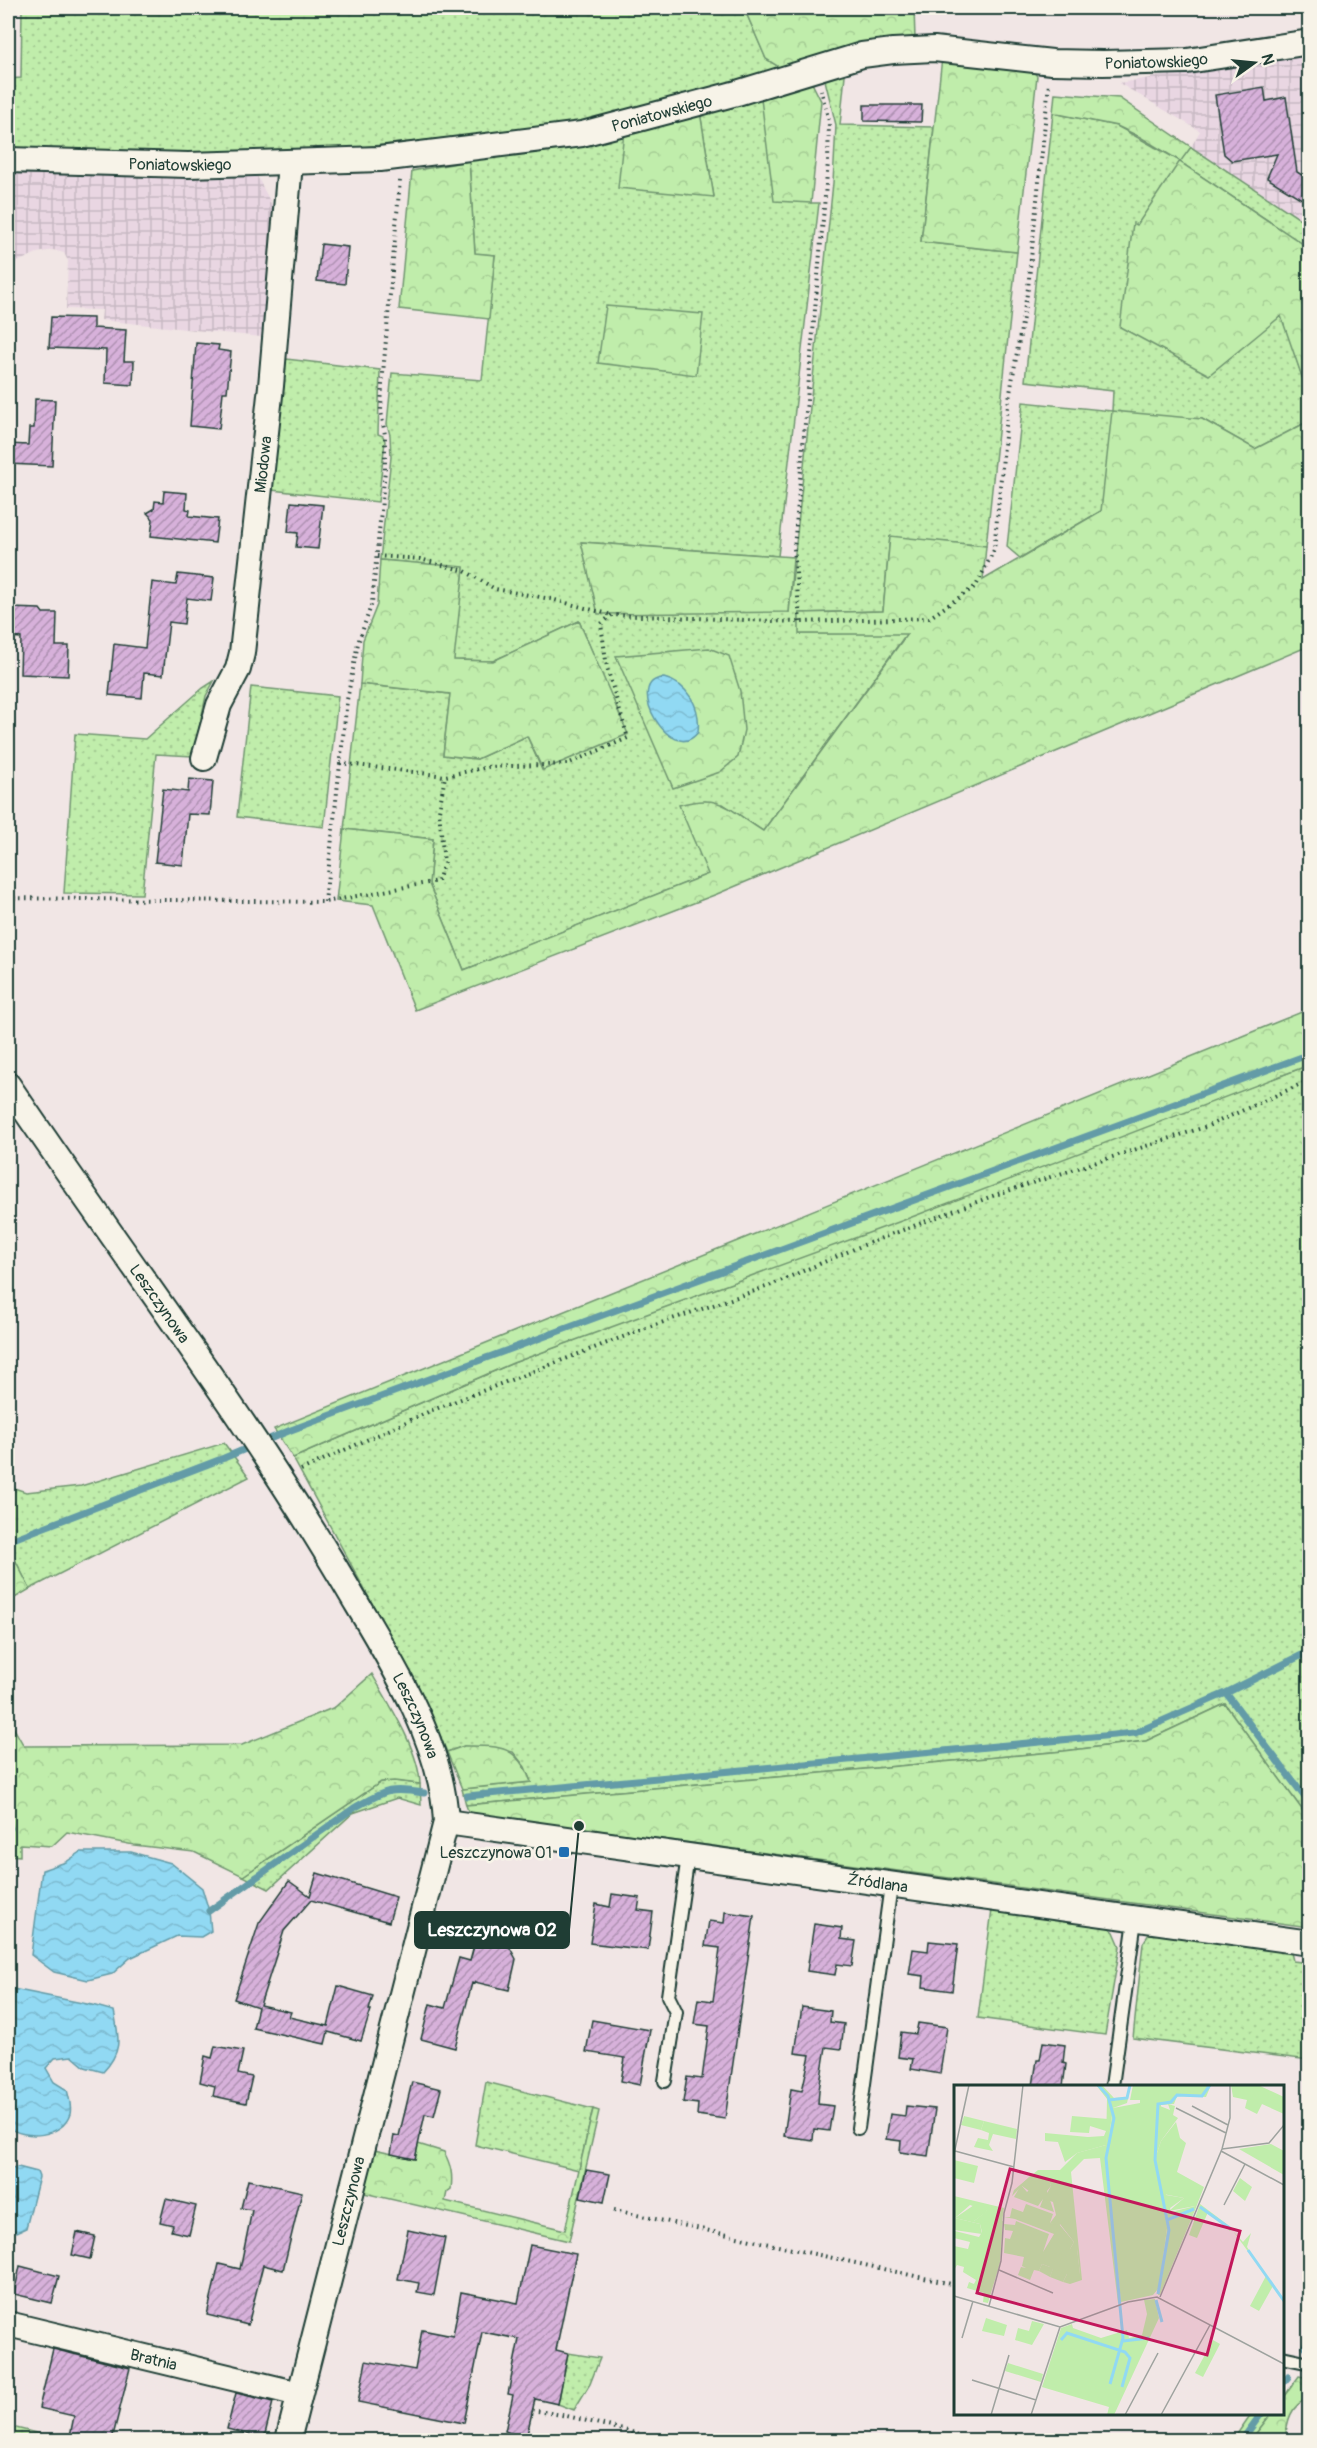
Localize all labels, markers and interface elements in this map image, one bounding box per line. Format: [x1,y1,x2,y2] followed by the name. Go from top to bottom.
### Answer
[1224,33,1284,93] north arrow
[1105,49,1210,74] street label: Poniatowskiego
[1256,52,1279,67] text: N
[609,91,715,137] street label: Poniatowskiego
[128,154,232,176] street label: Poniatowskiego
[250,435,277,494] street label: Miodowa
[125,1260,194,1347] street label: Leszczynowa
[388,1669,443,1761] street label: Leszczynowa
[440,1843,552,1863] place label: Leszczynowa 01
[557,1845,571,1859] marker: Leszczynowa 01
[846,1869,909,1898] street label: Źródlana
[415,1912,569,1948] callout: Leszczynowa 02
[427,1919,557,1942] text: Leszczynowa 02
[954,2085,1284,2415] inset map
[328,2154,370,2248] street label: Leszczynowa
[128,2345,179,2375] street label: Bratnia

